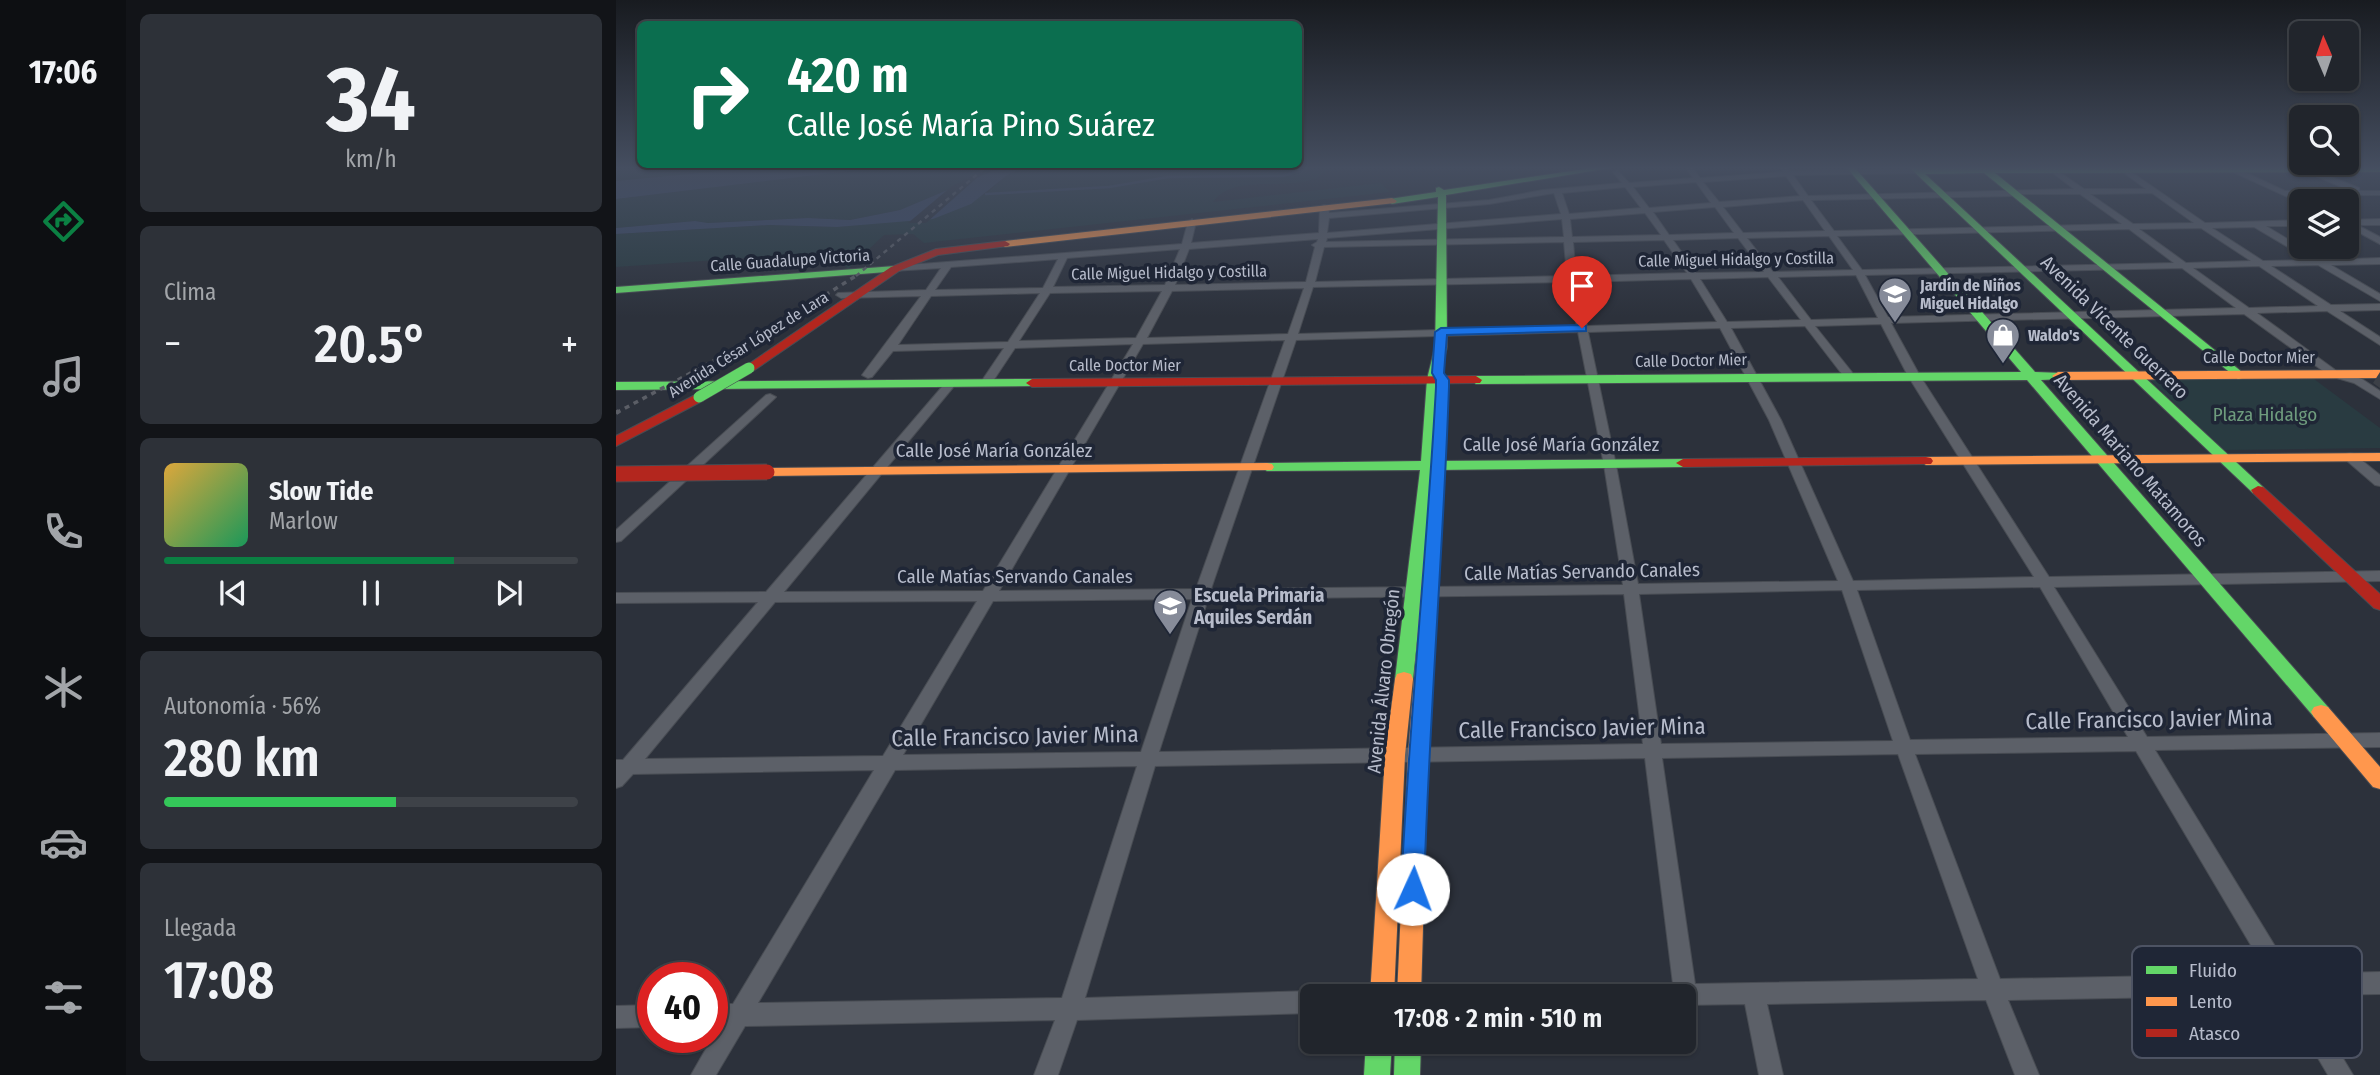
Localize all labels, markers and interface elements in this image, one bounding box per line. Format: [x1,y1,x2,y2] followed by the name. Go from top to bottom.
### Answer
[2289,21,2359,91] north arrow
[2289,21,2359,259] map controls
[326,45,416,154] text: 34
[787,46,909,105] text: 420 m
[672,49,763,140] icon: right
[29,53,97,91] text: 17:06
[2289,105,2359,175] button: search
[787,106,1155,144] text: Calle José María Pino Suárez
[345,145,397,173] text: km/h
[2289,189,2359,259] button: layers
[39,197,88,246] icon: directions
[710,245,871,276] street label: Calle Guadalupe Victoria
[1638,248,1834,271] street label: Calle Miguel Hidalgo y Costilla
[2036,251,2193,404] street label: Avenida Vicente Guerrero
[1552,256,1612,328] pin
[1071,261,1267,284] street label: Calle Miguel Hidalgo y Costilla
[1563,267,1601,305] icon: arrive
[1876,275,1914,324] school or university icon: Jardín de Niños Miguel Hidalgo
[1919,276,2021,313] place label: Jardín de Niños Miguel Hidalgo
[164,278,216,306] text: Clima
[665,287,832,402] street label: Avenida César López de Lara
[314,313,428,376] text: 20.5°
[1984,316,2022,365] shop icon: Waldo's
[164,321,181,367] text: −
[561,321,578,367] text: +
[2028,326,2080,345] place label: Waldo's
[2203,348,2315,367] street label: Calle Doctor Mier
[1635,350,1748,371] street label: Calle Doctor Mier
[39,352,88,401] icon: music
[1069,356,1181,375] street label: Calle Doctor Mier
[2049,369,2212,551] street label: Avenida Mariano Matamoros
[2213,403,2317,426] park label: Plaza Hidalgo
[1463,433,1660,456] street label: Calle José María González
[896,439,1093,462] street label: Calle José María González
[269,476,373,507] text: Slow Tide
[39,507,88,556] icon: phone
[269,507,338,535] text: Marlow
[1464,558,1700,585] street label: Calle Matías Servando Canales
[897,565,1133,588] street label: Calle Matías Servando Canales
[214,574,252,612] icon: previous
[352,574,390,612] icon: pause
[490,574,528,612] icon: next
[1193,584,1324,629] place label: Escuela Primaria Aquiles Serdán
[1151,587,1189,636] school or university icon: Escuela Primaria Aquiles Serdán
[1362,588,1405,775] street label: Avenida Álvaro Obregón
[39,663,88,712] icon: climate
[164,692,321,720] text: Autonomía · 56%
[2025,703,2273,735] street label: Calle Francisco Javier Mina
[1458,712,1706,744] street label: Calle Francisco Javier Mina
[891,720,1139,752] street label: Calle Francisco Javier Mina
[164,727,320,790] text: 280 km
[39,818,88,867] icon: car
[1376,852,1450,926] position arrow
[164,914,236,942] text: Llegada
[2132,946,2362,1058] legend
[164,949,274,1012] text: 17:08
[2189,959,2237,982] text: Fluido
[637,962,728,1053] speed limit sign: 40
[39,973,88,1022] icon: filters
[2189,990,2232,1013] text: Lento
[1394,1003,1602,1034] text: 17:08 · 2 min · 510 m
[2189,1022,2240,1045] text: Atasco

